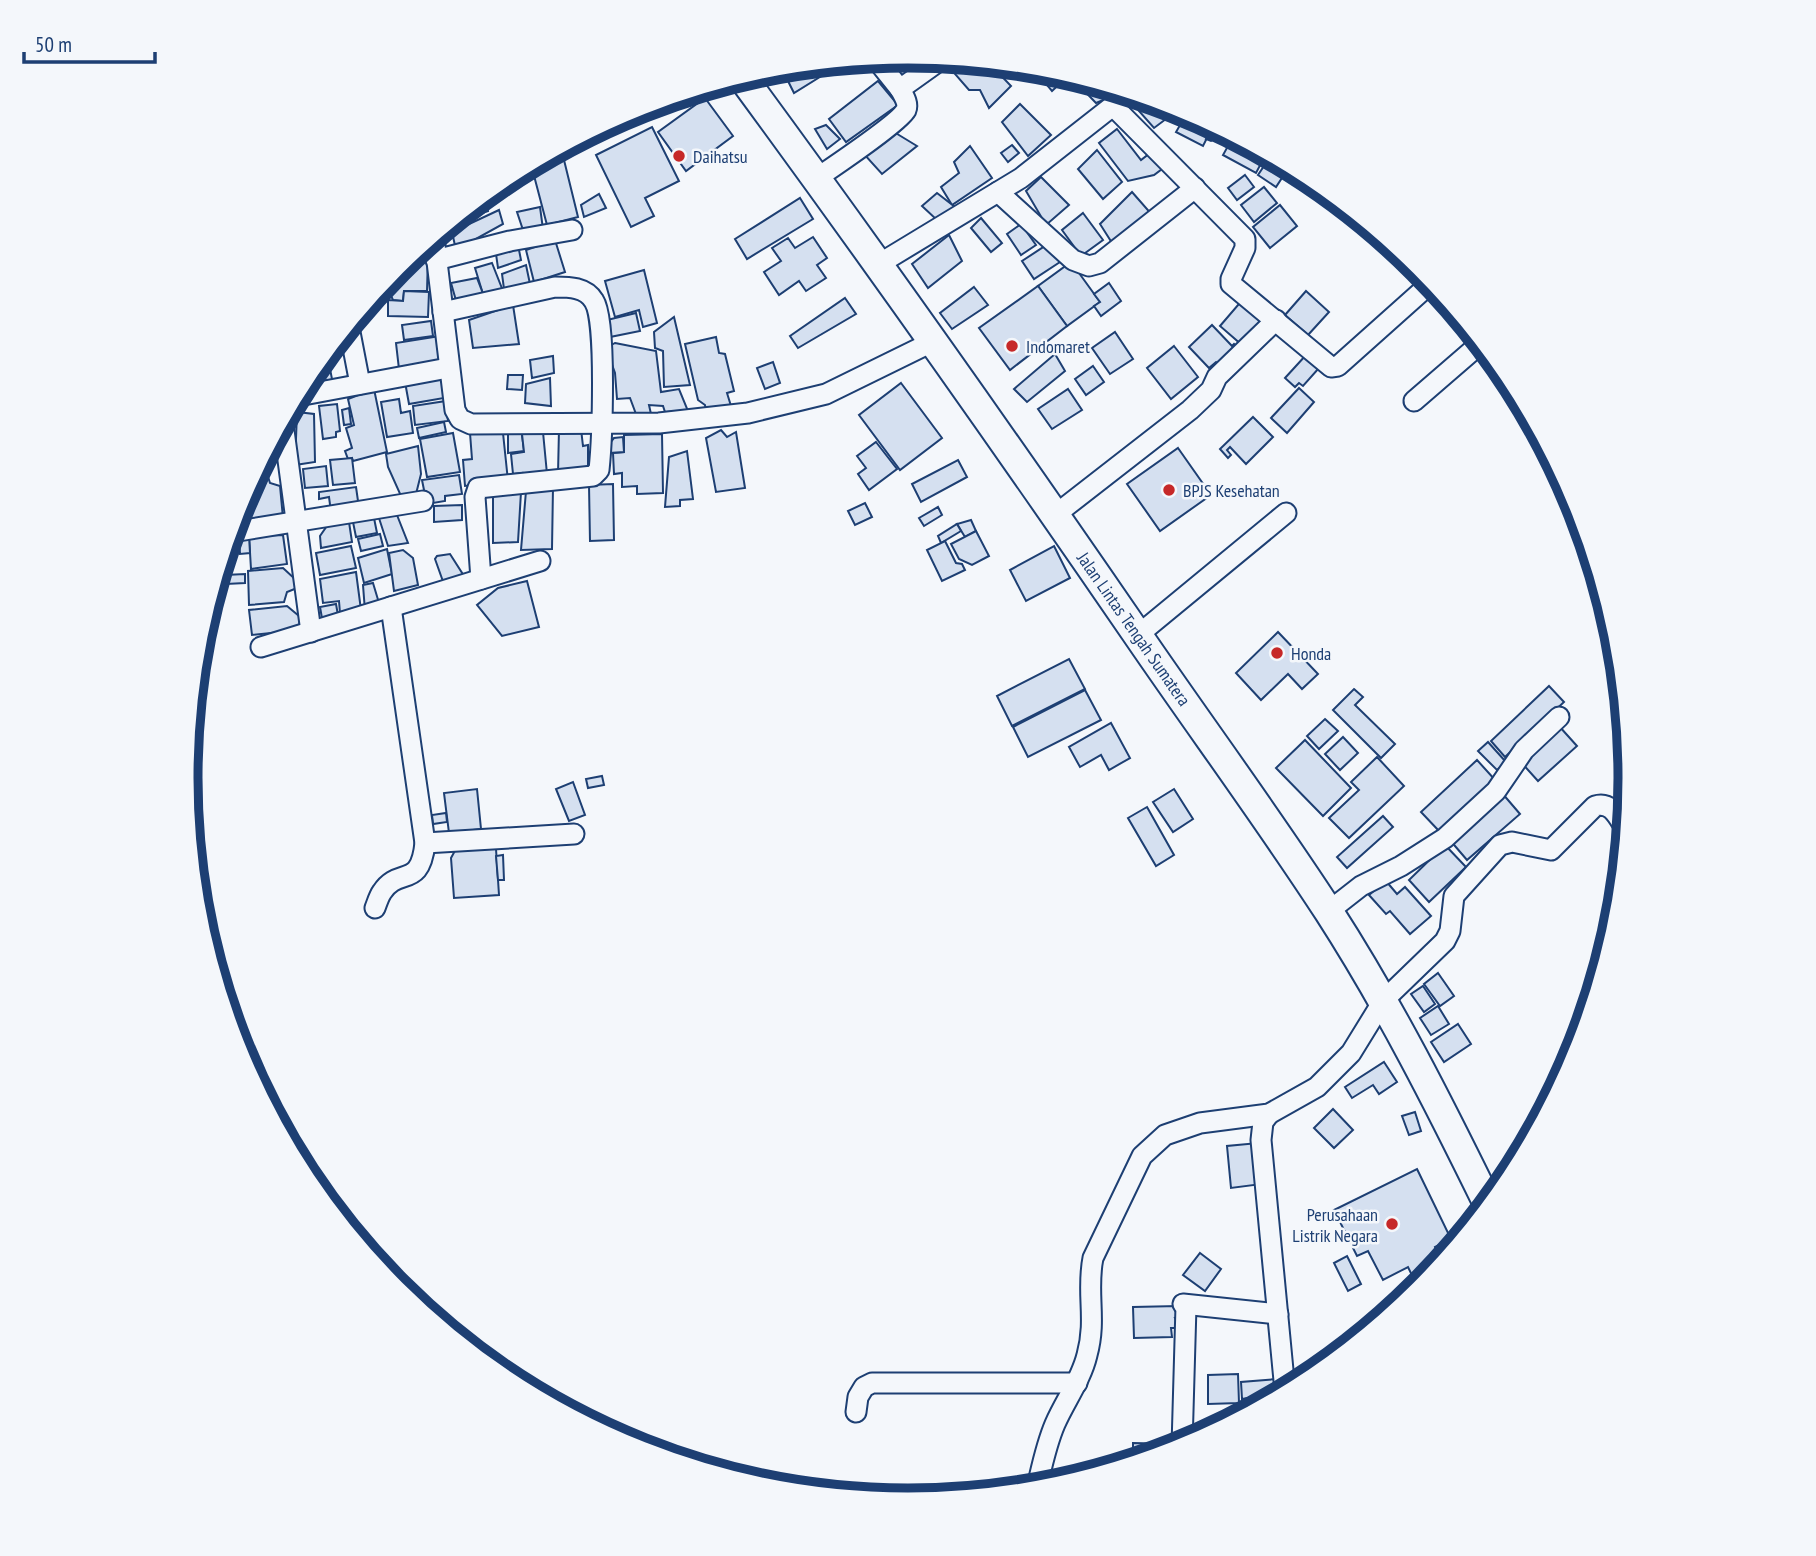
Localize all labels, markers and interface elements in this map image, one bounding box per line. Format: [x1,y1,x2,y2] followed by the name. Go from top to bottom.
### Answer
[24,21,156,65] scale bar
[35,31,72,58] text: 50 m
[693,145,748,168] place label: Daihatsu
[671,148,687,164] marker: Daihatsu
[1026,335,1090,358] place label: Indomaret
[1004,338,1020,354] marker: Indomaret
[1183,479,1280,502] place label: BPJS Kesehatan
[1161,482,1177,498] marker: BPJS Kesehatan
[1072,547,1196,710] street label: Jalan Lintas Tengah Sumatera
[1291,642,1331,665] place label: Honda
[1269,645,1285,661] marker: Honda
[1292,1203,1378,1247] place label: Perusahaan Listrik Negara
[1384,1216,1400,1232] marker: Perusahaan Listrik Negara

